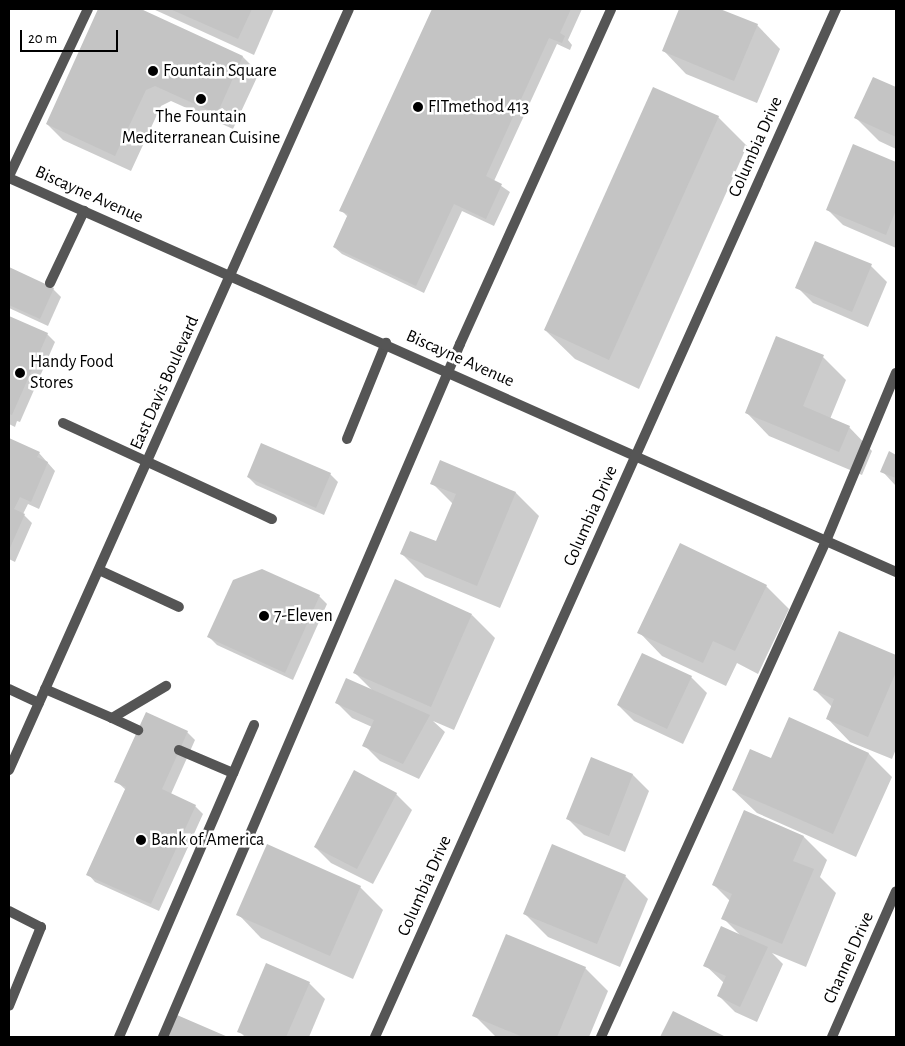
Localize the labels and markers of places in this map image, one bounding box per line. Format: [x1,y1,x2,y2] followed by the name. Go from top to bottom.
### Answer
[163,60,277,82] place label: Fountain Square
[147,65,159,77] marker: Fountain Square
[195,93,207,105] marker: The Fountain Mediterranean Cuisine
[428,96,529,118] place label: FITmethod 413
[412,101,424,113] marker: FITmethod 413
[122,107,280,150] place label: The Fountain Mediterranean Cuisine
[30,352,114,394] place label: Handy Food Stores
[14,367,26,379] marker: Handy Food Stores
[274,605,333,627] place label: 7-Eleven
[258,610,270,622] marker: 7-Eleven
[151,829,264,851] place label: Bank of America
[135,834,147,846] marker: Bank of America

